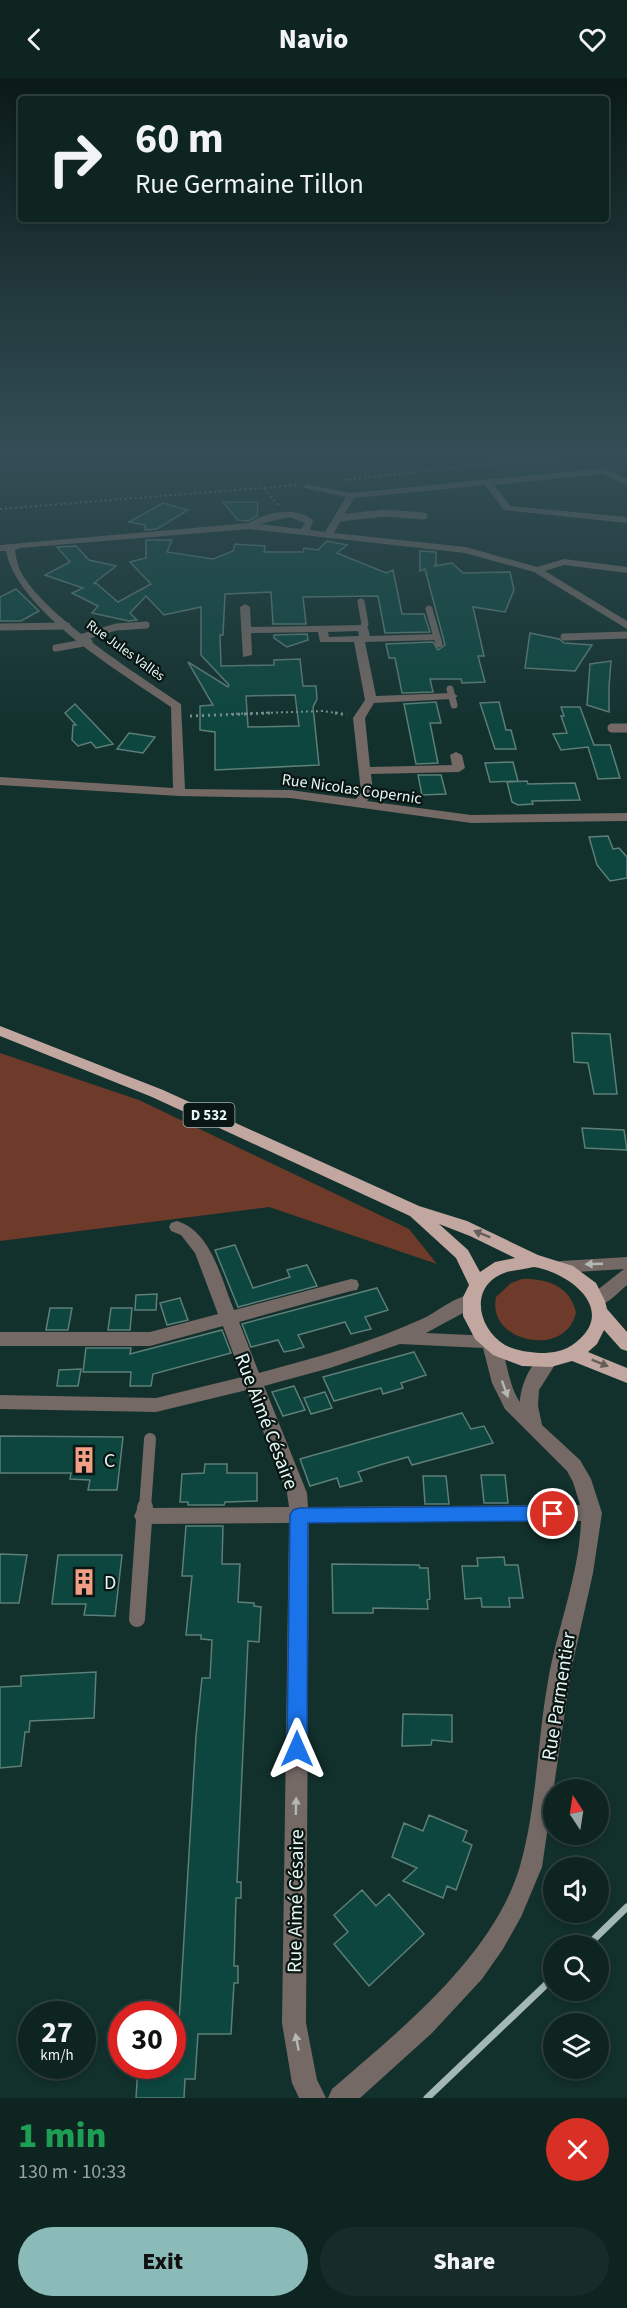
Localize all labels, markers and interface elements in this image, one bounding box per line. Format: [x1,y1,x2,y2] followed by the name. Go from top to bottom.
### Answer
[279,20,348,59] text: Navio
[18,23,51,56] icon: back
[576,23,609,56] icon: heart
[135,109,224,169] text: 60 m
[36,120,114,198] icon: right
[135,165,364,204] text: Rue Germaine Tillon
[82,615,169,686] street label: Rue Jules Vallès
[280,768,423,810] street label: Rue Nicolas Copernic
[184,1103,234,1127] road number: D 532
[473,1229,491,1238] one-way arrow
[584,1260,603,1269] one-way arrow
[227,1349,305,1494] street label: Rue Aimé Césaire
[591,1358,609,1368] one-way arrow
[500,1380,510,1398] one-way arrow
[69,1445,99,1475] building icon: C
[104,1447,115,1475] place label: C
[527,1488,578,1539] pin
[536,1497,569,1530] icon: arrive
[69,1567,99,1597] building icon: D
[104,1569,116,1597] place label: D
[535,1630,583,1762] street label: Rue Parmentier
[265,1717,329,1781] position arrow
[543,1779,609,1845] north arrow
[543,1779,609,2079] map controls
[291,1796,301,1815] one-way arrow
[281,1829,311,1973] street label: Rue Aimé Césaire
[543,1857,609,1923] button: sound
[543,1935,609,2001] button: search
[108,2001,186,2079] speed limit sign: 30
[41,2011,73,2054] text: 27
[543,2013,609,2079] button: layers
[292,2032,301,2051] one-way arrow
[40,2045,74,2066] text: km/h
[18,2110,106,2161] text: 1 min
[546,2118,609,2181] button: close
[18,2158,126,2186] text: 130 m · 10:33
[18,2227,308,2296] button: Exit
[320,2227,609,2296] button: Share

